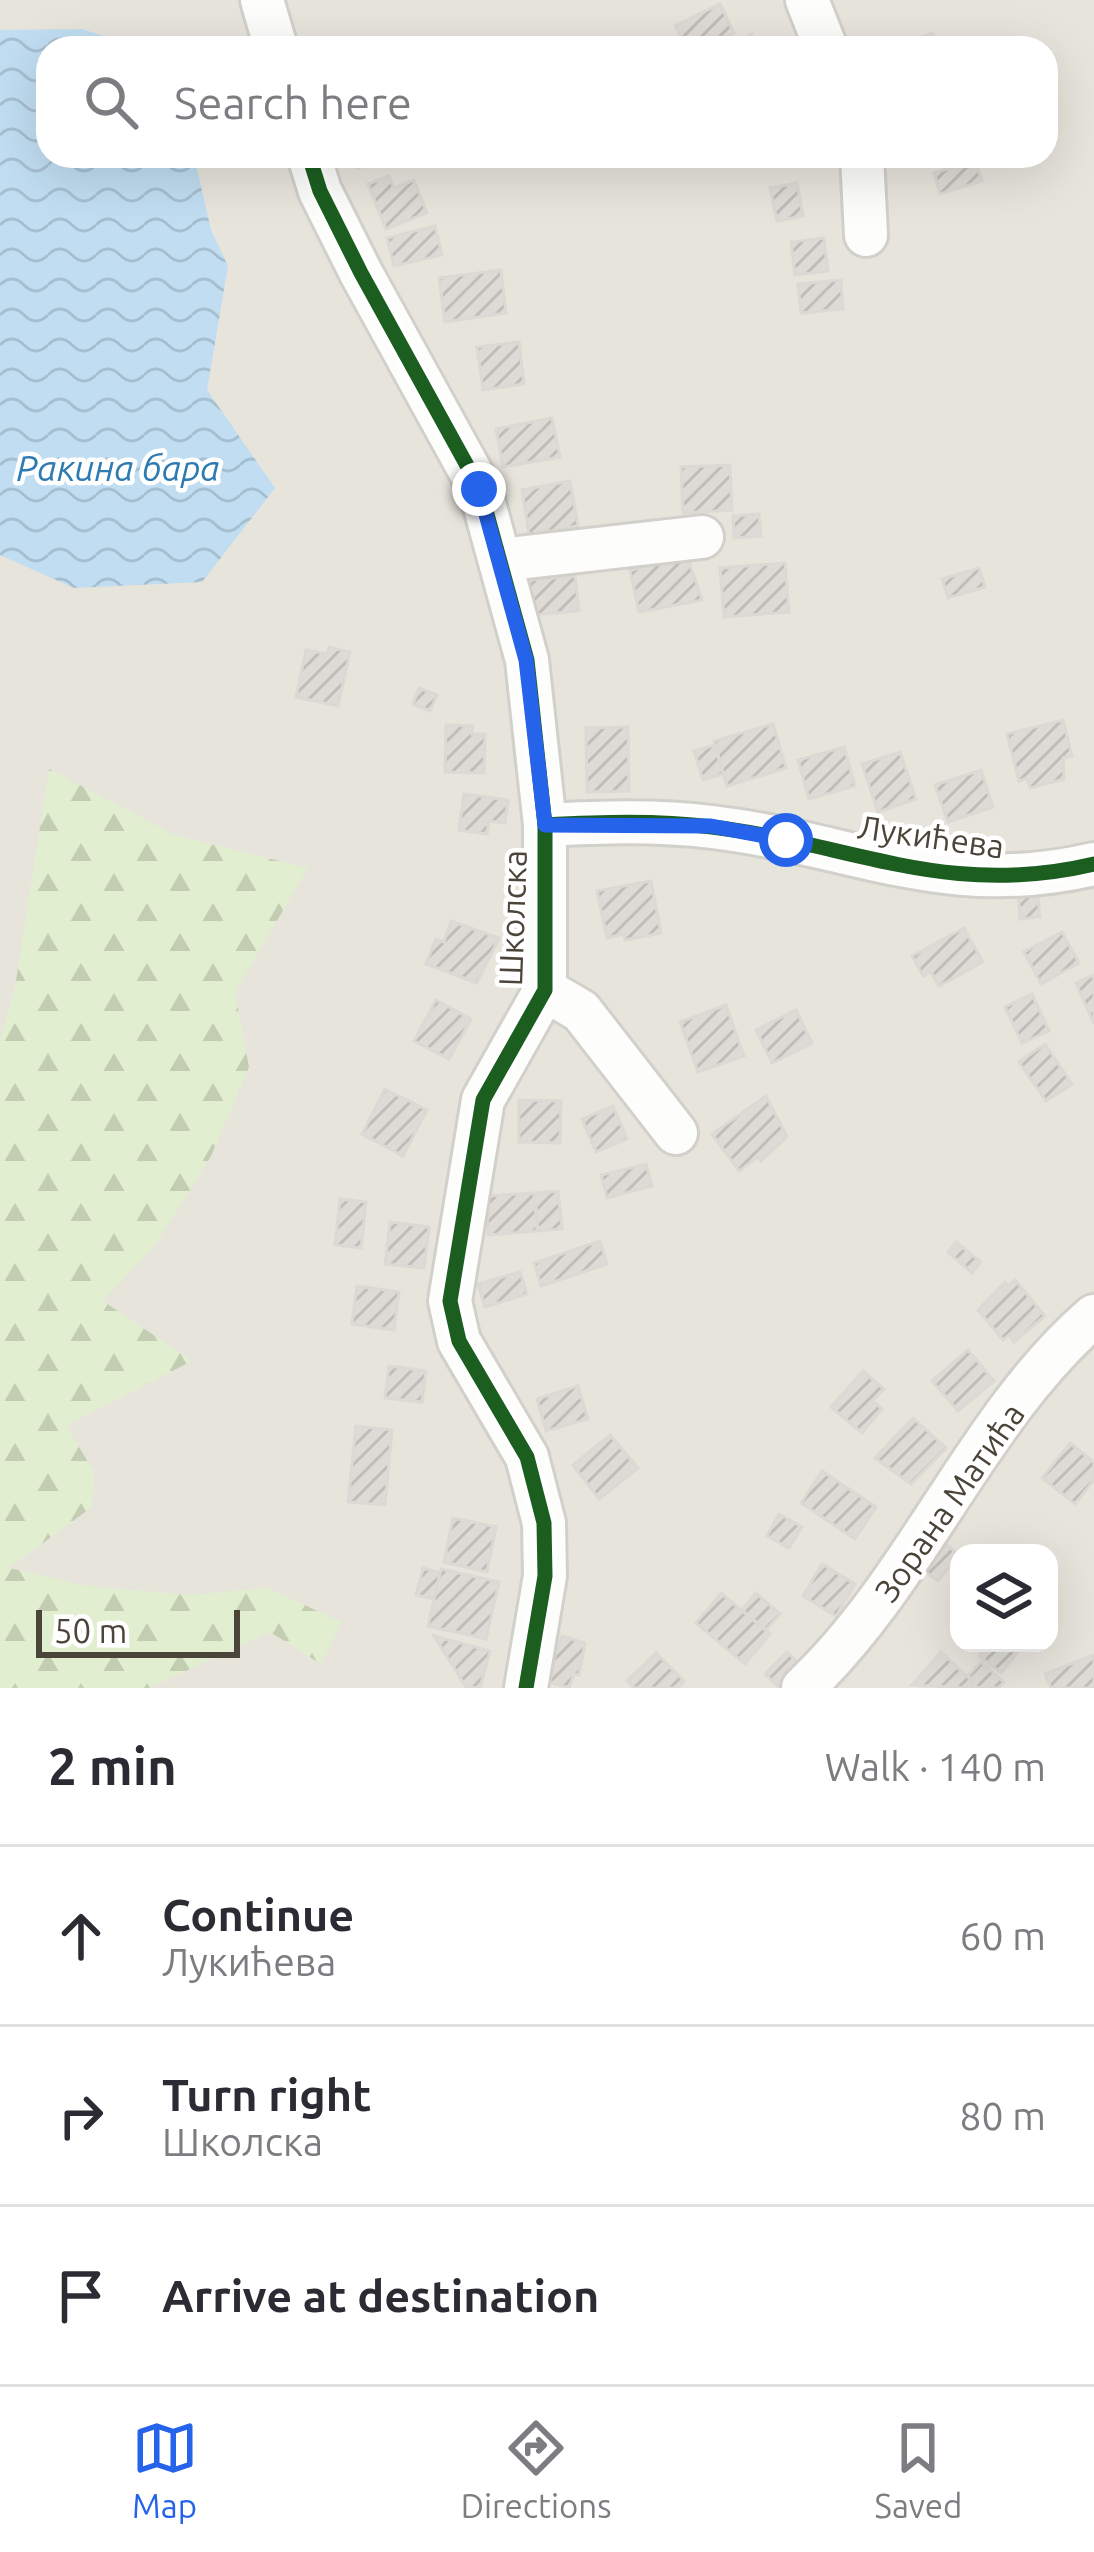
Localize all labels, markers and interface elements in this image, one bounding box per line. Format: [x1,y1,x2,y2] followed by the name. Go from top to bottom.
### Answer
[36,36,1058,168] search box
[78,69,144,135] icon: search
[174,77,412,128] text: Search here
[16,447,220,488] water label: Ракина бара
[452,462,506,516] route end
[855,807,1007,865] street label: Лукићева
[759,813,813,867] route start
[491,849,533,987] street label: Школска
[867,1396,1031,1608] street label: Зорана Матића
[950,1544,1058,1652] map controls
[950,1544,1058,1652] button: layers
[36,1604,240,1657] scale bar
[54,1612,127,1649] text: 50 m
[48,1737,177,1795] text: 2 min
[825,1745,1046,1788] text: Walk · 140 m
[162,1889,354,1940] text: Continue
[48,1903,114,1969] icon: ahead
[959,1914,1046,1957] text: 60 m
[162,1940,336,1983] text: Лукићева
[162,2069,371,2120] text: Turn right
[48,2083,114,2149] icon: right
[959,2094,1046,2137] text: 80 m
[162,2120,323,2163] text: Школска
[48,2263,114,2329] icon: arrive
[162,2270,599,2321] text: Arrive at destination
[132,2415,198,2524] tab: Map
[461,2415,611,2524] tab: Directions
[875,2415,962,2524] tab: Saved

